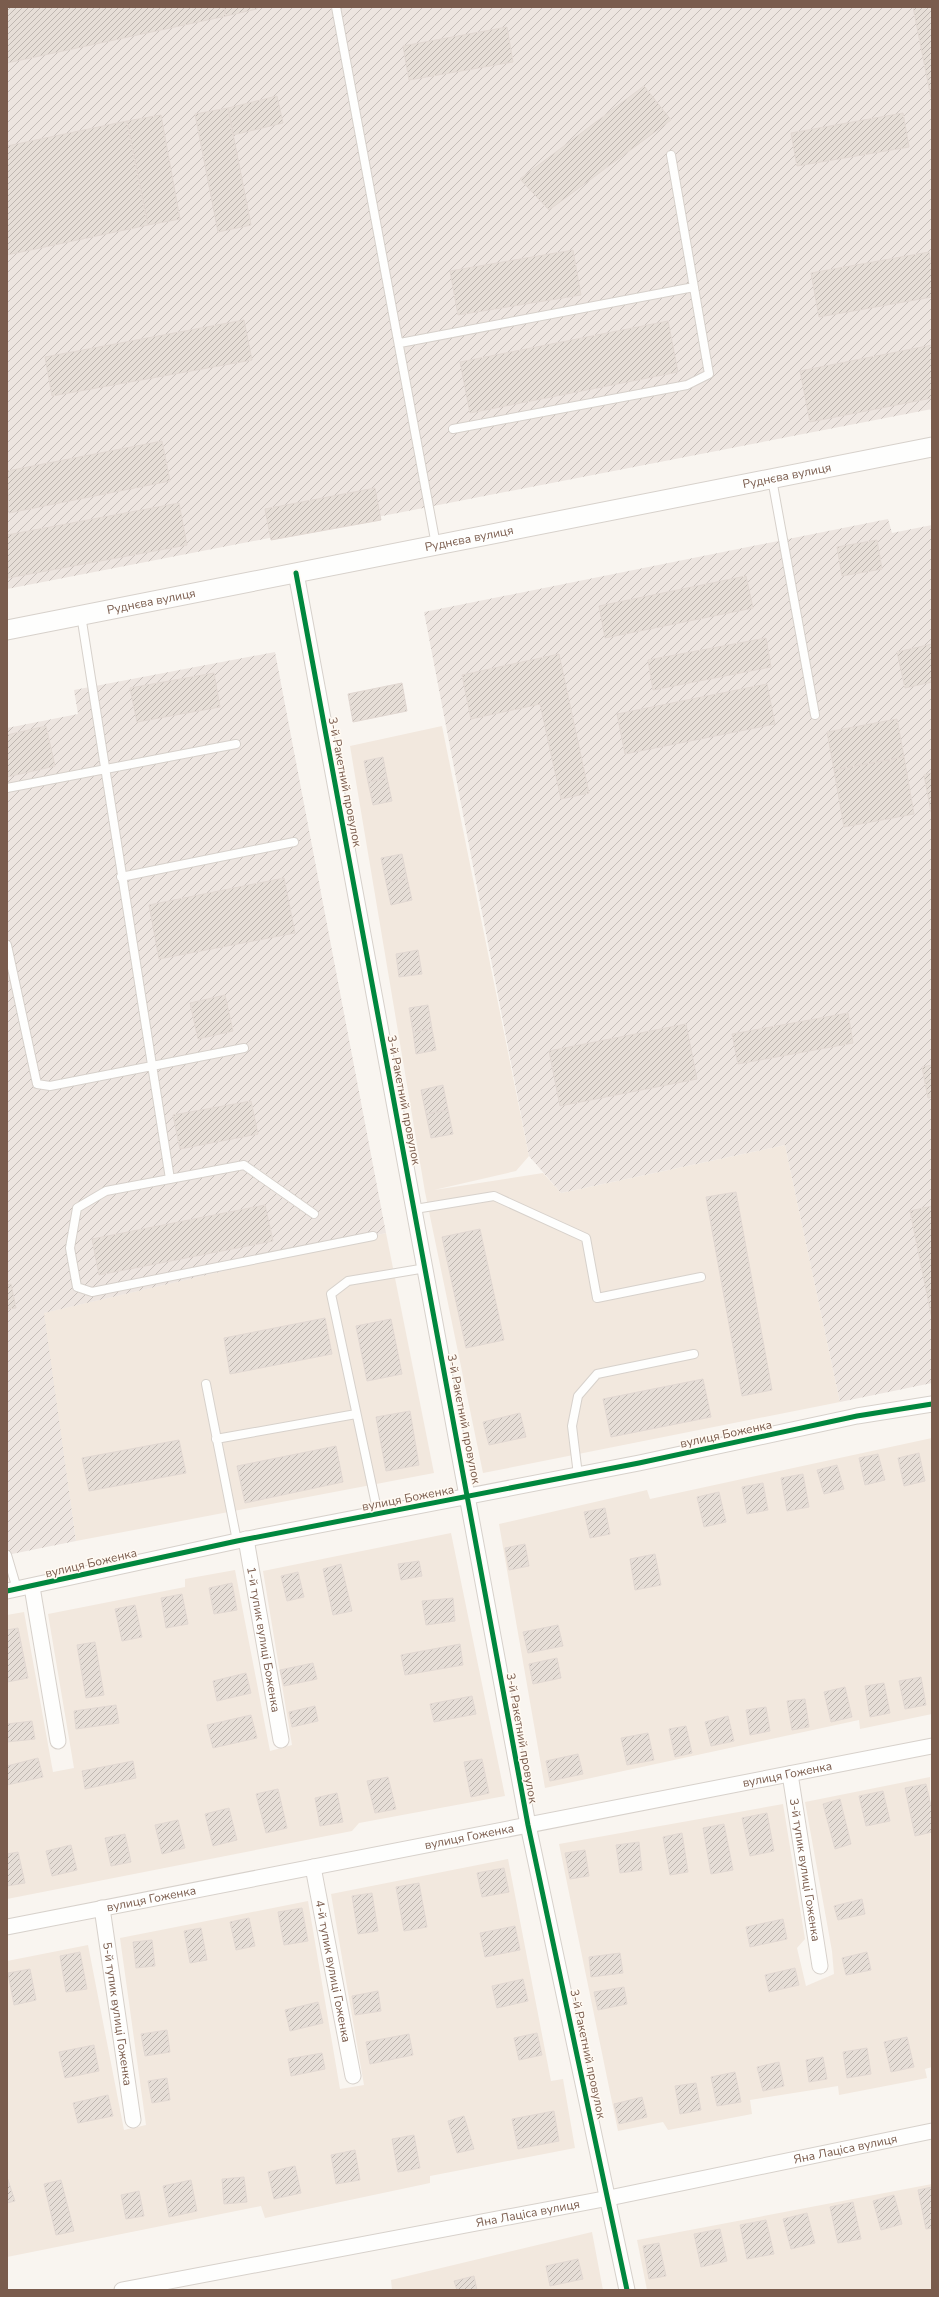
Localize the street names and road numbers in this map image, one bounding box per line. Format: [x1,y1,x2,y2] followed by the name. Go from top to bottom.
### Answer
[741,459,833,492] street label: Руднєва вулиця
[423,522,515,555] street label: Руднєва вулиця
[105,585,197,618] street label: Руднєва вулиця
[325,716,366,849] street label: 3-й Ракетний провулок
[384,1034,425,1167] street label: 3-й Ракетний провулок
[444,1353,485,1486] street label: 3-й Ракетний провулок
[679,1416,773,1452] street label: вулиця Боженка
[361,1481,455,1515] street label: вулиця Боженка
[44,1545,138,1581] street label: вулиця Боженка
[243,1565,284,1714] street label: 1-й тупик вулиці Боженка
[503,1672,541,1805] street label: 3-й Ракетний провулок
[741,1758,833,1791] street label: вулиця Гоженка
[786,1797,824,1943] street label: 3-й тупик вулиці Гоженка
[423,1820,515,1853] street label: вулиця Гоженка
[105,1882,197,1915] street label: вулиця Гоженка
[311,1899,354,2044] street label: 4-й тупик вулиці Гоженка
[99,1941,136,2087] street label: 5-й тупик вулиці Гоженка
[566,1988,610,2121] street label: 3-й Ракетний провулок
[792,2130,899,2168] street label: Яна Лаціса вулиця
[475,2196,581,2231] street label: Яна Лаціса вулиця

